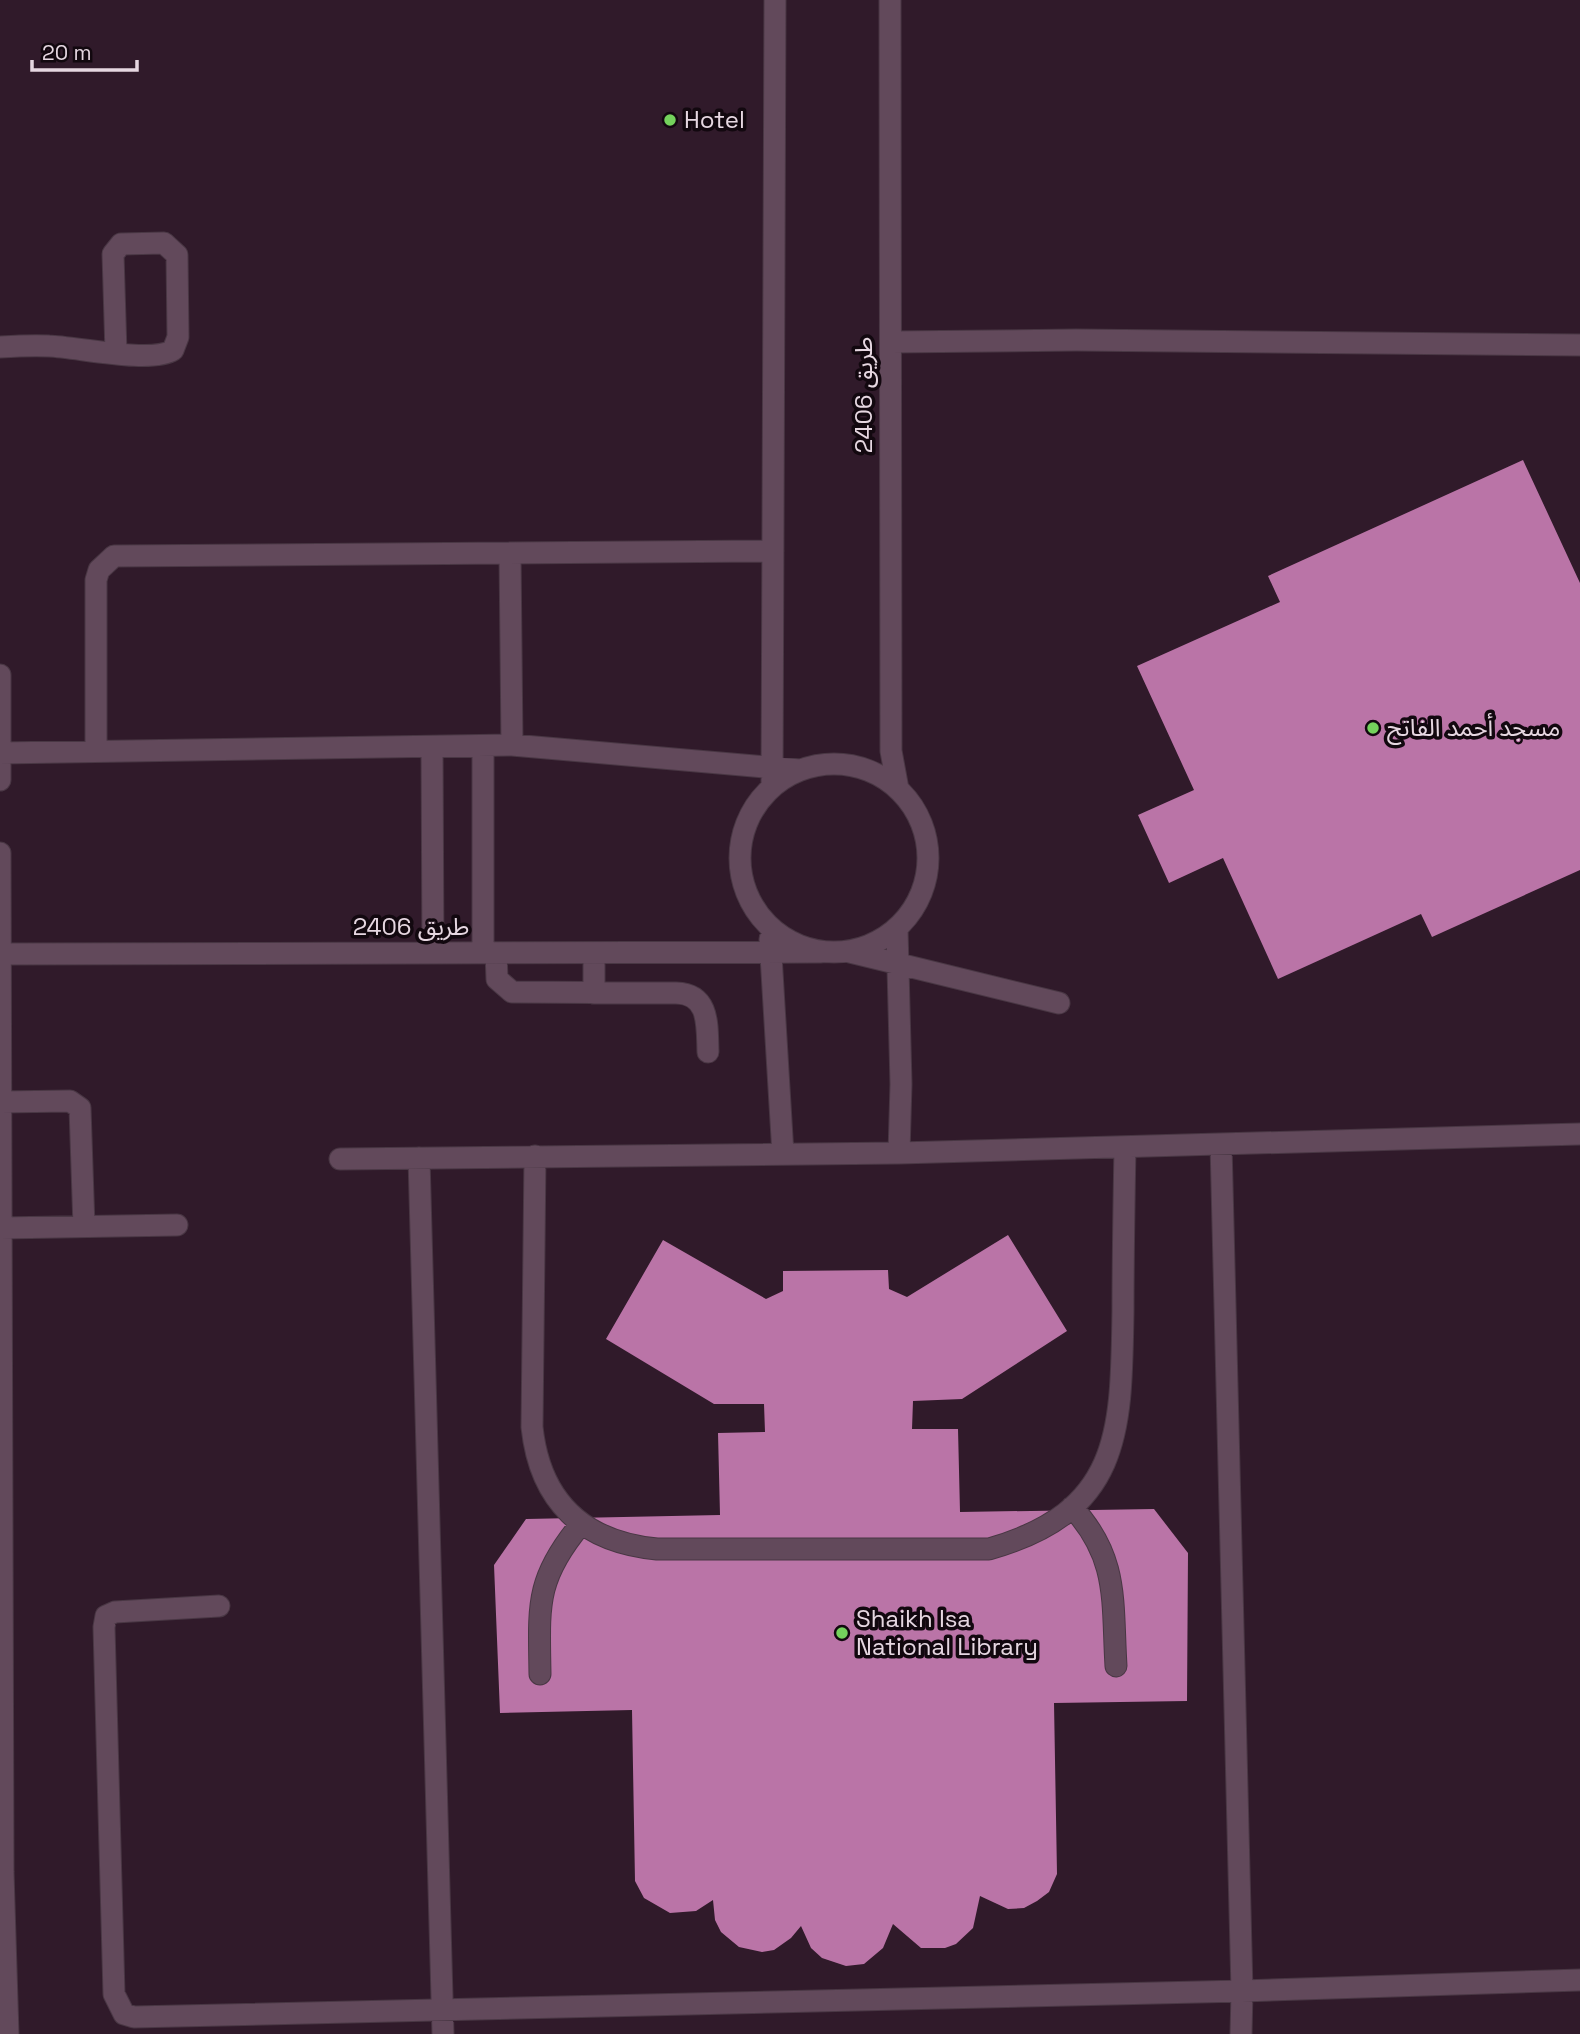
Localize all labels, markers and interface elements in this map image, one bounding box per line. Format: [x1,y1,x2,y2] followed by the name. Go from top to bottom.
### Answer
[32,28,136,72] scale bar
[42,39,92,66] text: 20 m
[684,104,745,135] place label: Hotel
[662,112,678,128] marker: Hotel
[848,337,879,453] street label: طريق 2406
[1387,712,1560,745] place label: مسجد أحمد الفاتح
[1365,720,1381,736] marker: مسجد أحمد الفاتح
[353,911,469,942] street label: طريق 2406
[856,1603,1038,1662] place label: Shaikh Isa National Library
[834,1625,850,1641] marker: Shaikh Isa National Library

